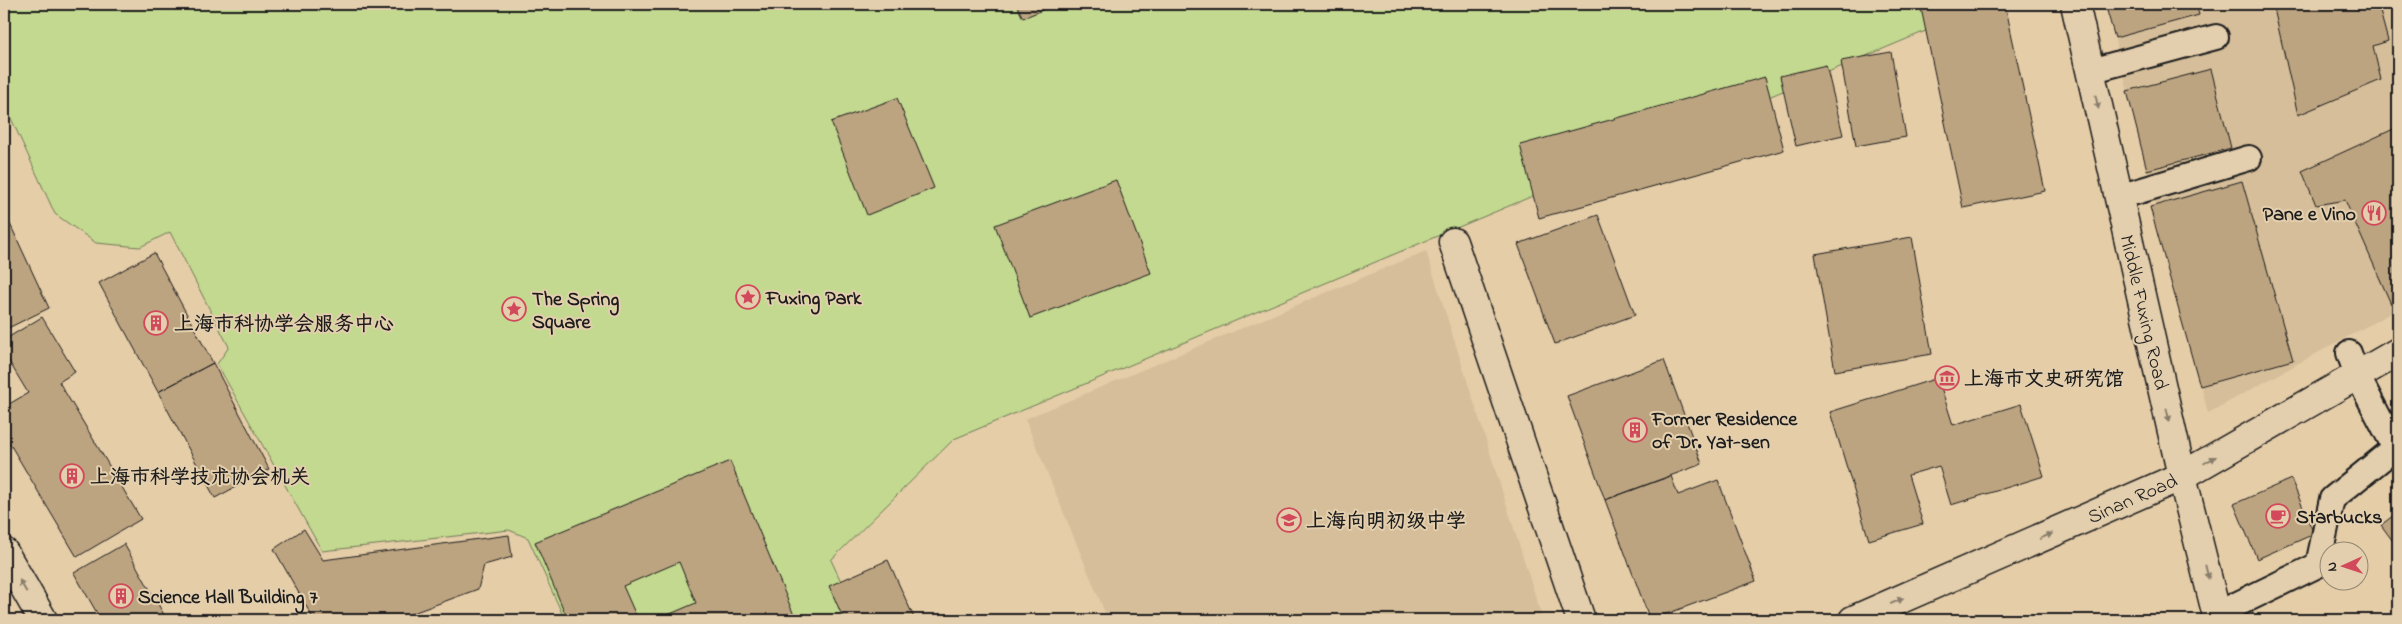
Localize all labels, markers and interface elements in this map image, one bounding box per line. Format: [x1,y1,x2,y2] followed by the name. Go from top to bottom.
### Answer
[2093,95,2101,110] one-way arrow
[2361,200,2387,226] restaurant icon: Pane e Vino
[2263,201,2356,230] place label: Pane e Vino
[2110,232,2175,393] street label: Middle Fuxing Road
[735,284,761,310] place icon: Fuxing Park
[765,285,863,315] place label: Fuxing Park
[532,286,619,338] place label: The Spring Square
[501,296,527,322] place icon: The Spring Square
[143,310,169,336] building icon: 上海市科协学会服务中心
[174,311,394,340] place label: 上海市科协学会服务中心
[1934,365,1960,391] museum icon: 上海市文史研究馆
[1964,366,2124,395] place label: 上海市文史研究馆
[1651,406,1798,458] place label: Former Residence of Dr. Yat-sen
[2164,407,2172,422] one-way arrow
[1622,417,1648,443] building icon: Former Residence of Dr. Yat-sen
[2203,456,2216,465] one-way arrow
[59,463,85,489] building icon: 上海市科学技术协会机关
[90,464,310,493] place label: 上海市科学技术协会机关
[2084,468,2183,533] street label: Sinan Road
[2265,503,2291,529] cafe icon: Starbucks
[2296,504,2382,533] place label: Starbucks
[1276,507,1302,533] school or university icon: 上海向明初级中学
[1306,508,1466,537] place label: 上海向明初级中学
[2039,531,2053,539] one-way arrow
[2320,542,2370,592] north arrow
[2322,561,2343,572] text: N
[2203,565,2211,580] one-way arrow
[19,579,27,594] one-way arrow
[108,583,134,609] building icon: Science Hall Building 7
[138,584,319,614] place label: Science Hall Building 7
[1890,596,1904,604] one-way arrow

